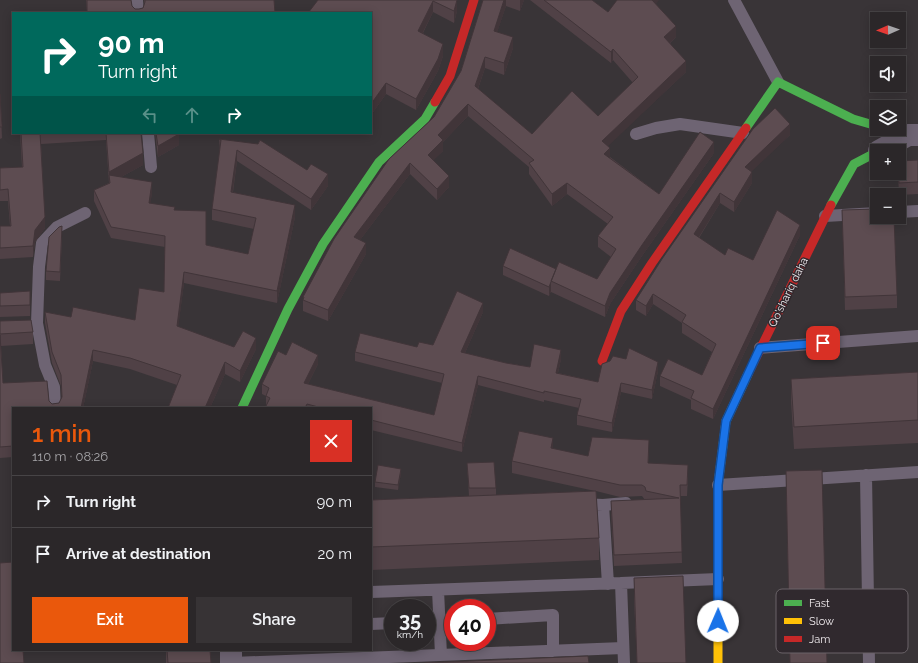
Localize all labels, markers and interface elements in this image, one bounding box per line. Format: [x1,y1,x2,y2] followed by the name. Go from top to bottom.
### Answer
[870,12,906,48] north arrow
[870,12,906,224] map controls
[98,27,164,60] text: 90 m
[32,28,84,80] icon: right
[870,56,906,92] button: sound
[98,61,177,82] text: Turn right
[870,100,906,136] button: layers
[139,104,161,126] icon: left
[181,104,203,126] icon: ahead
[223,104,245,126] icon: right
[870,144,906,180] button: +
[870,188,906,224] button: −
[766,255,811,329] street label: Qo'shariq daha
[806,326,840,360] pin
[812,332,834,354] icon: arrive
[32,419,92,448] text: 1 min
[310,420,352,462] button: close
[32,449,108,464] text: 110 m · 08:26
[32,491,54,513] icon: right
[66,493,136,511] text: Turn right
[316,493,352,511] text: 90 m
[32,543,54,565] icon: arrive
[66,545,211,563] text: Arrive at destination
[317,545,352,563] text: 20 m
[776,589,908,653] legend
[32,597,188,643] button: Exit
[196,597,352,643] button: Share
[809,597,830,610] text: Fast
[444,599,496,651] speed limit sign: 40
[697,600,739,642] position arrow
[399,608,421,632] text: 35
[809,615,834,628] text: Slow
[397,629,423,640] text: km/h
[809,633,830,646] text: Jam

